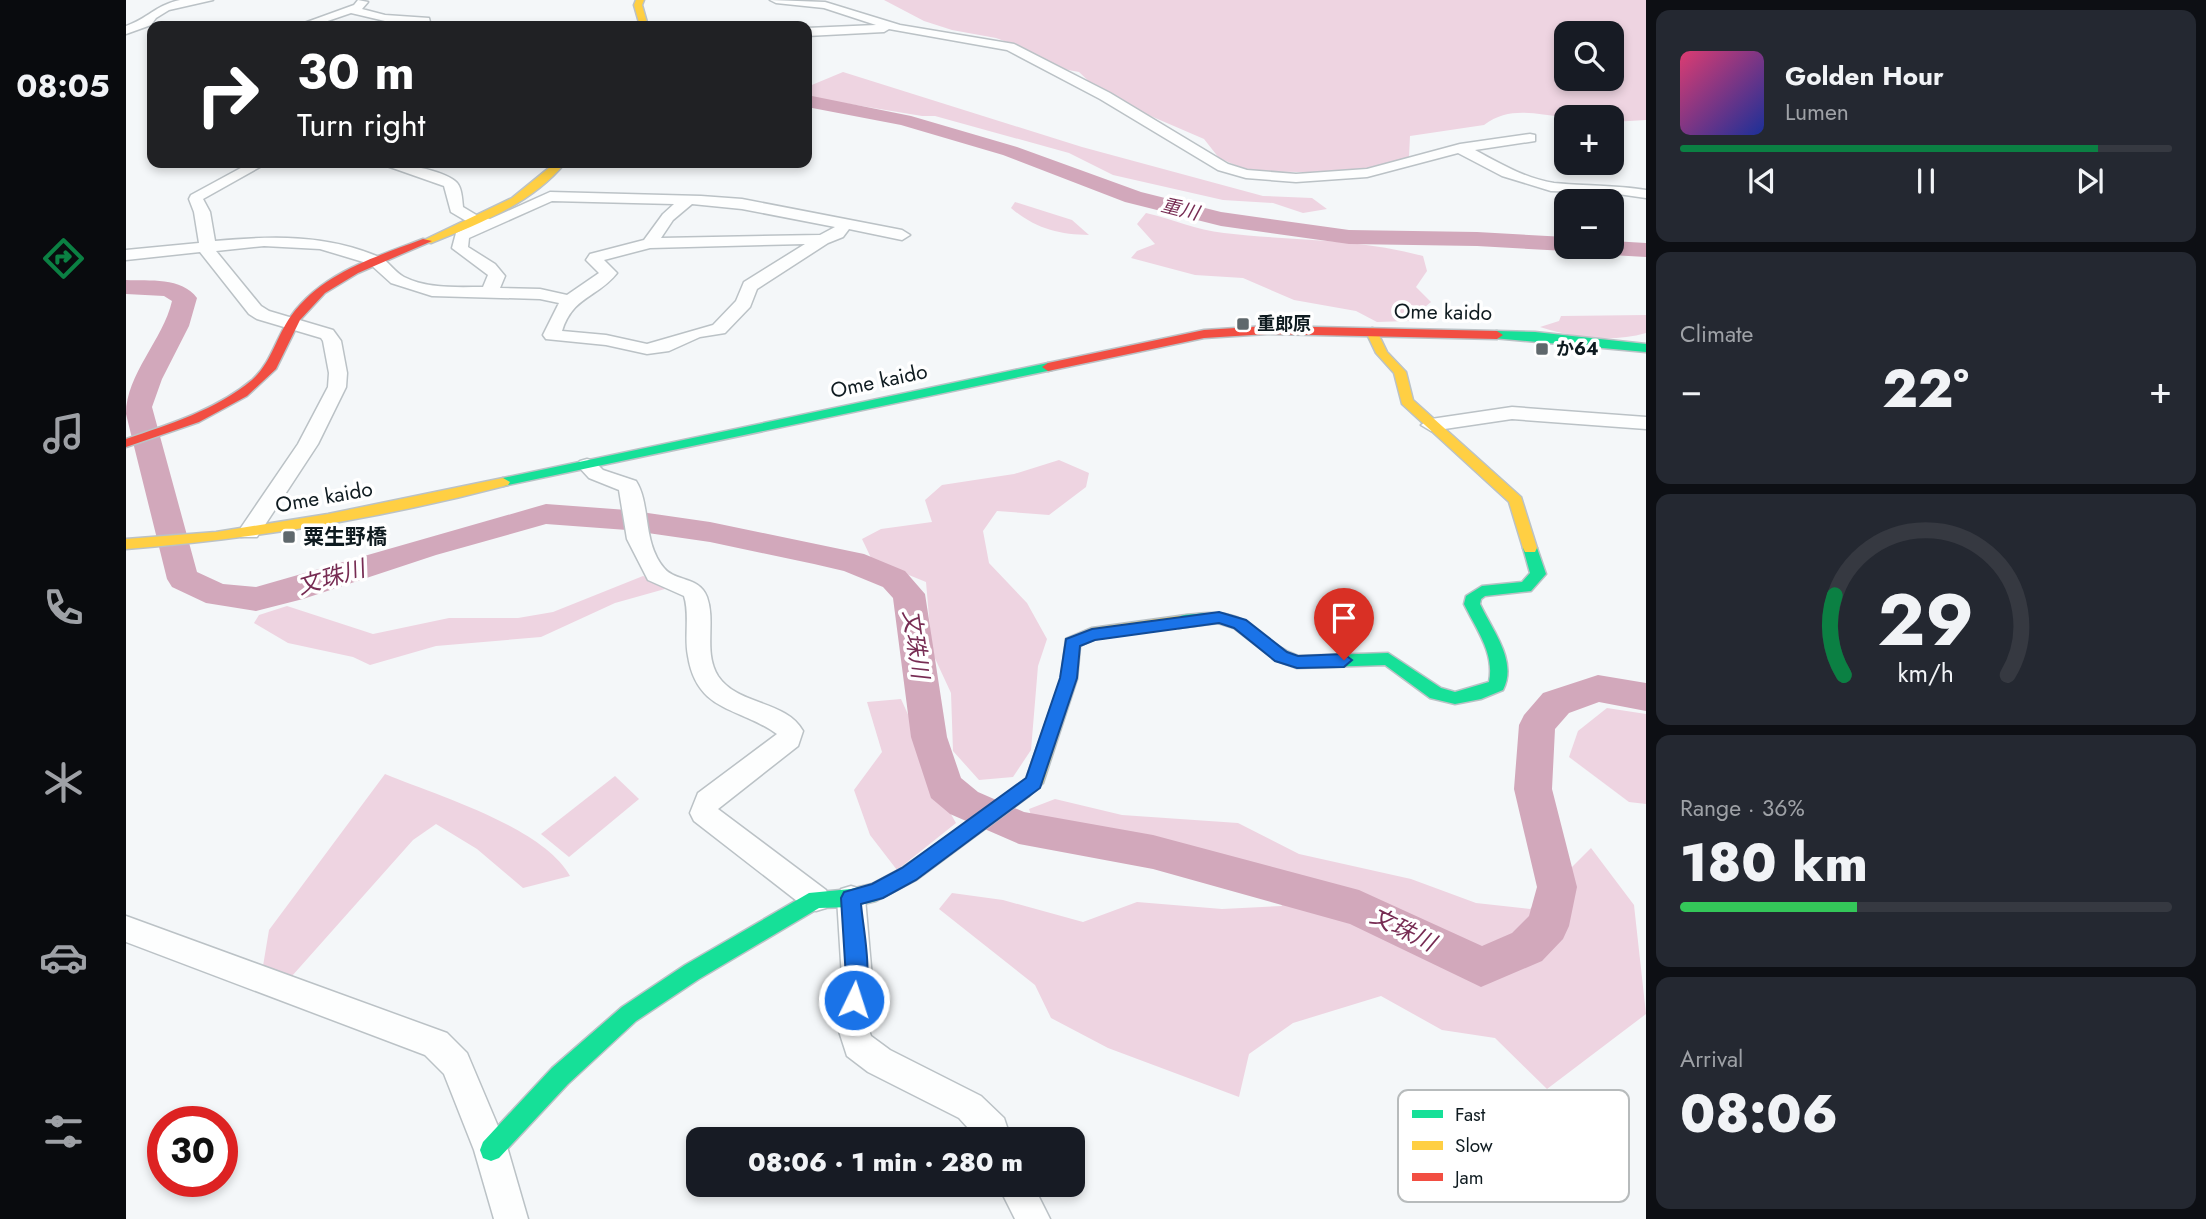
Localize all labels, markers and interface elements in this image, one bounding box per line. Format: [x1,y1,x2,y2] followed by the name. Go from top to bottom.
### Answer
[1554,21,1624,259] map controls
[1554,21,1624,91] button: search
[297,37,415,107] text: 30 m
[182,49,273,140] icon: right
[1785,57,1944,95] text: Golden Hour
[16,63,110,109] text: 08:05
[1785,95,1849,129] text: Lumen
[297,102,426,148] text: Turn right
[1554,105,1624,175] button: +
[1743,162,1781,200] icon: previous
[1907,162,1945,200] icon: pause
[2071,162,2109,200] icon: next
[1554,189,1624,259] button: −
[1158,191,1204,227] water label: 重川
[39,234,88,283] icon: directions
[1394,296,1492,328] street label: Ome kaido
[1257,311,1311,337] place label: 重郎原
[1235,316,1251,332] marker: 重郎原
[1680,317,1753,351] text: Climate
[1556,336,1599,362] place label: か64
[1534,341,1550,357] marker: か64
[1882,351,1969,427] text: 22°
[828,356,930,406] street label: Ome kaido
[1680,362,1702,417] text: −
[2149,362,2172,417] text: +
[39,409,88,458] icon: music
[273,474,375,520] street label: Ome kaido
[303,522,387,552] place label: 粟生野橋
[281,529,297,545] marker: 粟生野橋
[293,550,372,603] water label: 文珠川
[1878,568,1974,673] text: 29
[39,583,88,632] icon: phone
[1314,588,1374,660] pin
[1325,599,1363,637] icon: arrive
[894,607,938,684] water label: 文珠川
[1898,655,1954,691] text: km/h
[39,758,88,807] icon: climate
[1680,791,1805,825] text: Range · 36%
[1680,825,1868,901] text: 180 km
[1365,899,1444,961] water label: 文珠川
[39,933,88,982] icon: car
[817,963,891,1037] position arrow
[1680,1042,1743,1076] text: Arrival
[1680,1076,1838,1152] text: 08:06
[1398,1090,1629,1202] legend
[1455,1101,1486,1128] text: Fast
[147,1106,238,1197] speed limit sign: 30
[39,1107,88,1156] icon: filters
[1455,1132,1493,1159] text: Slow
[748,1143,1023,1181] text: 08:06 · 1 min · 280 m
[1452,1164,1484,1191] text: Jam

